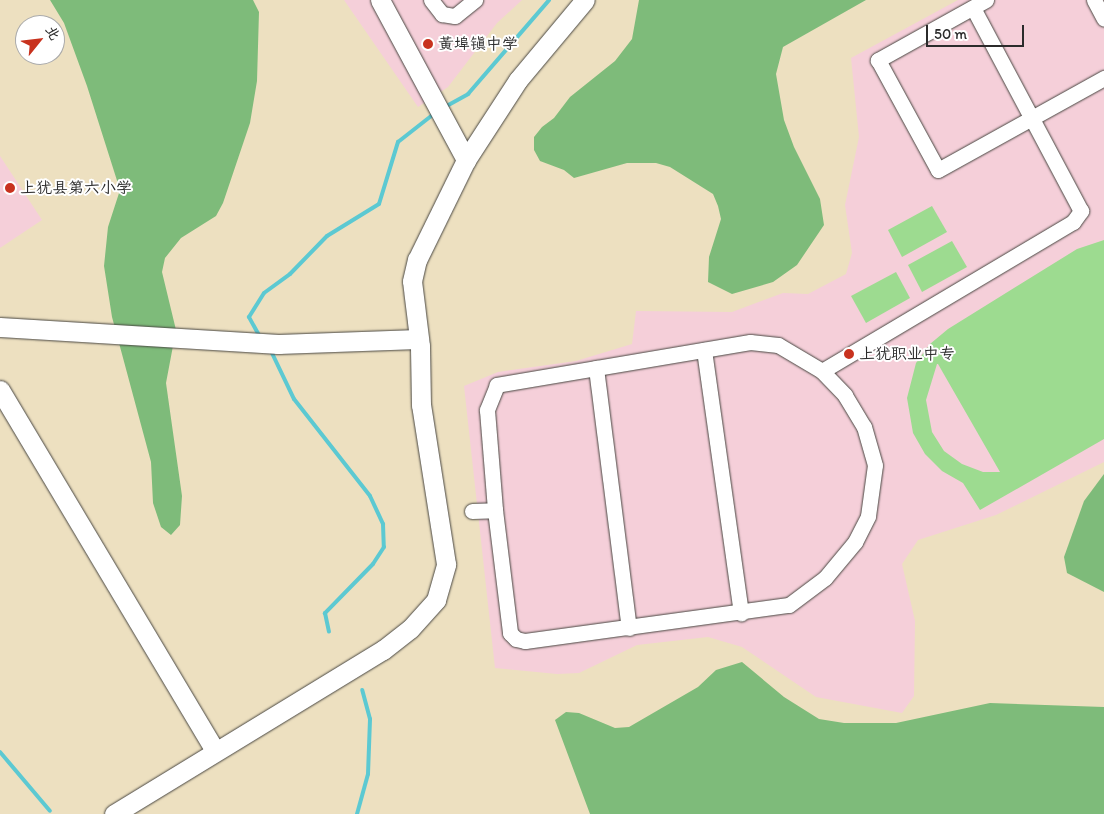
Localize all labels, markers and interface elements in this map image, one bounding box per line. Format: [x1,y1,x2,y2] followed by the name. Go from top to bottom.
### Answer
[15,15,65,65] north arrow
[929,15,1026,47] scale bar
[42,23,64,43] text: 北
[934,25,967,43] text: 50 m
[438,34,518,54] place label: 黄埠镇中学
[422,38,434,50] marker: 黄埠镇中学
[20,178,132,198] place label: 上犹县第六小学
[4,182,16,194] marker: 上犹县第六小学
[859,344,955,364] place label: 上犹职业中专
[843,348,855,360] marker: 上犹职业中专

